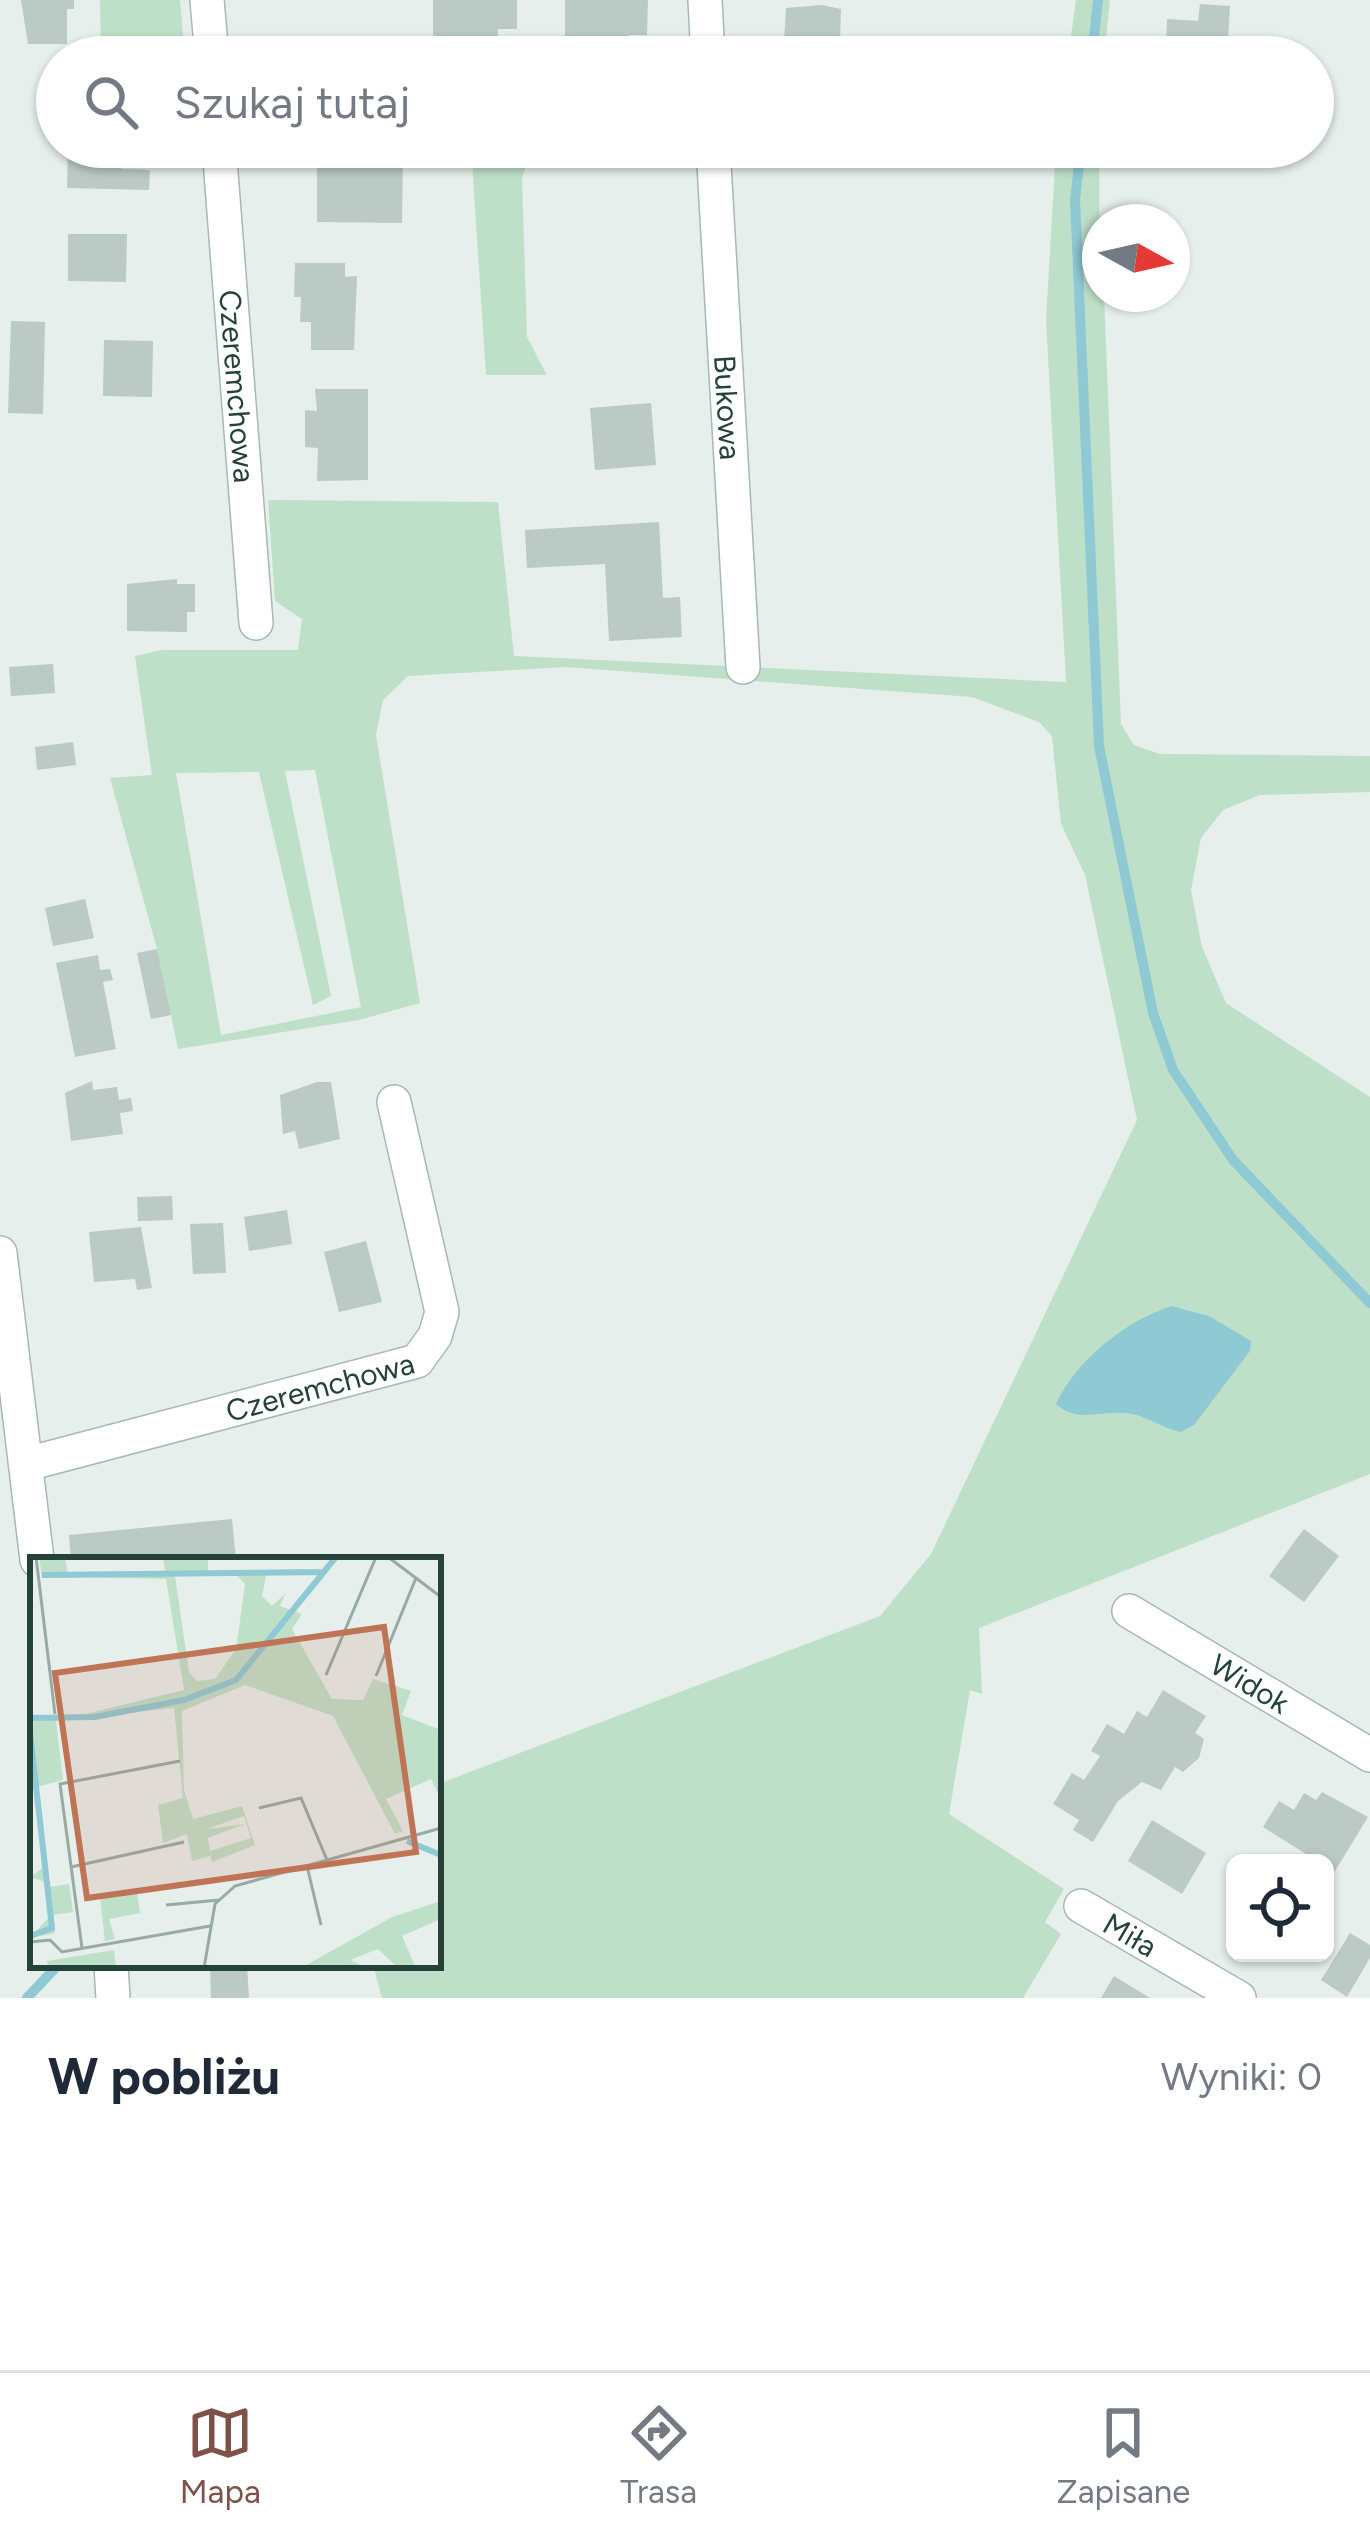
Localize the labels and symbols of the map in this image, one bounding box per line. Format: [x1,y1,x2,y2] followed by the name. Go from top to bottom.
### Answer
[1082,204,1190,312] north arrow
[212,288,264,484] street label: Czeremchowa
[707,354,750,461] street label: Bukowa
[222,1344,418,1429] street label: Czeremchowa
[30,1557,441,1968] inset map
[1204,1646,1297,1721] street label: Widok
[1097,1905,1164,1965] street label: Miła

